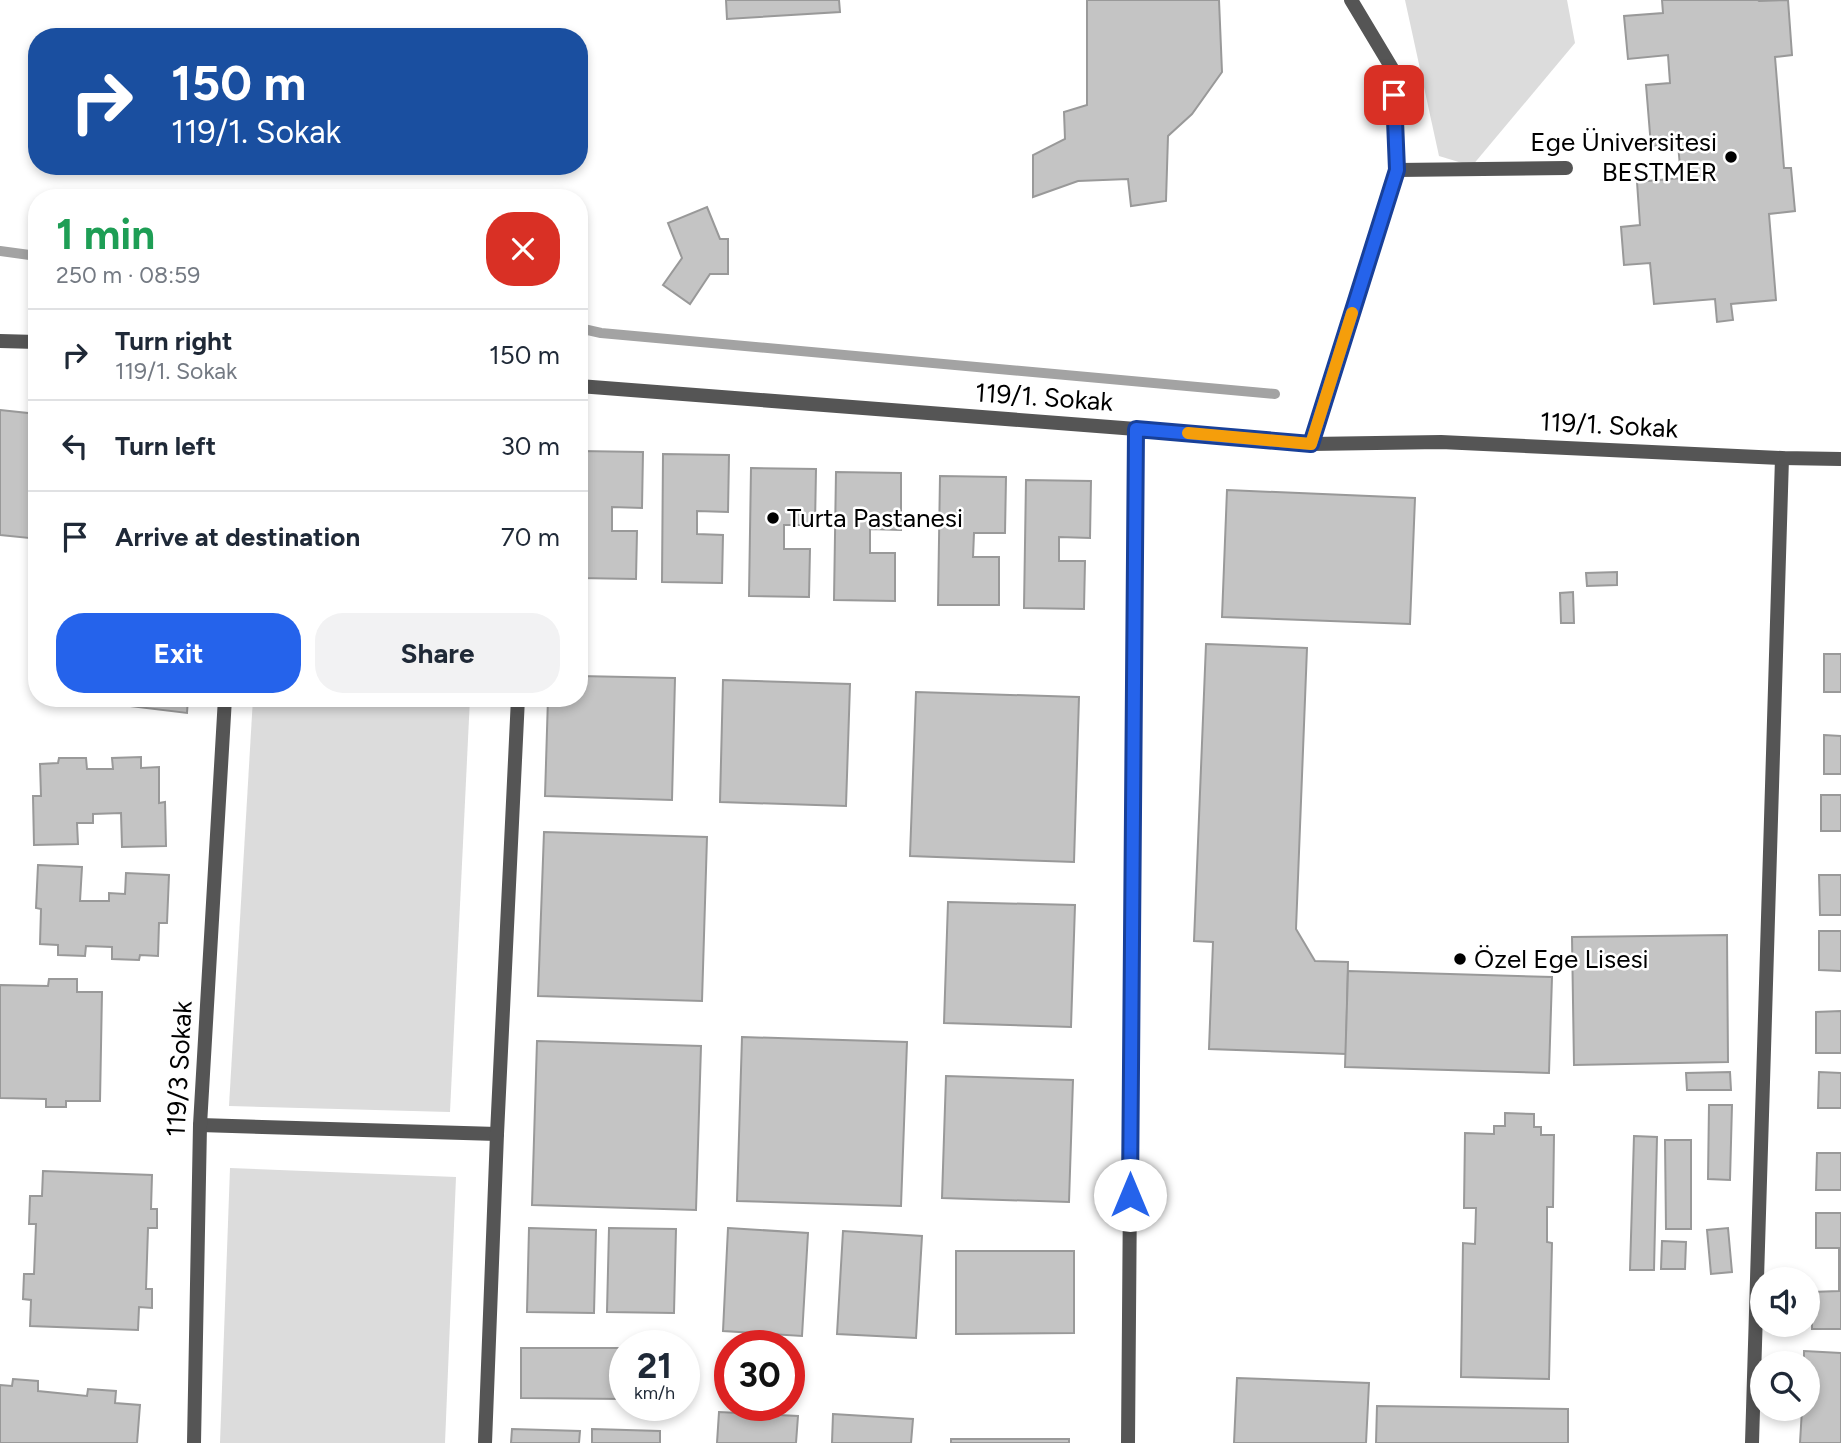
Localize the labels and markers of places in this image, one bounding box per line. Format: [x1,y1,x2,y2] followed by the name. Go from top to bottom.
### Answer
[1364,65,1424,125] pin
[1530,126,1717,188] place label: Ege Üniversitesi BESTMER
[1723,149,1739,165] marker: Ege Üniversitesi BESTMER
[787,502,963,534] place label: Turta Pastanesi
[765,510,781,526] marker: Turta Pastanesi
[1474,943,1649,975] place label: Özel Ege Lisesi
[1452,951,1468,967] marker: Özel Ege Lisesi

